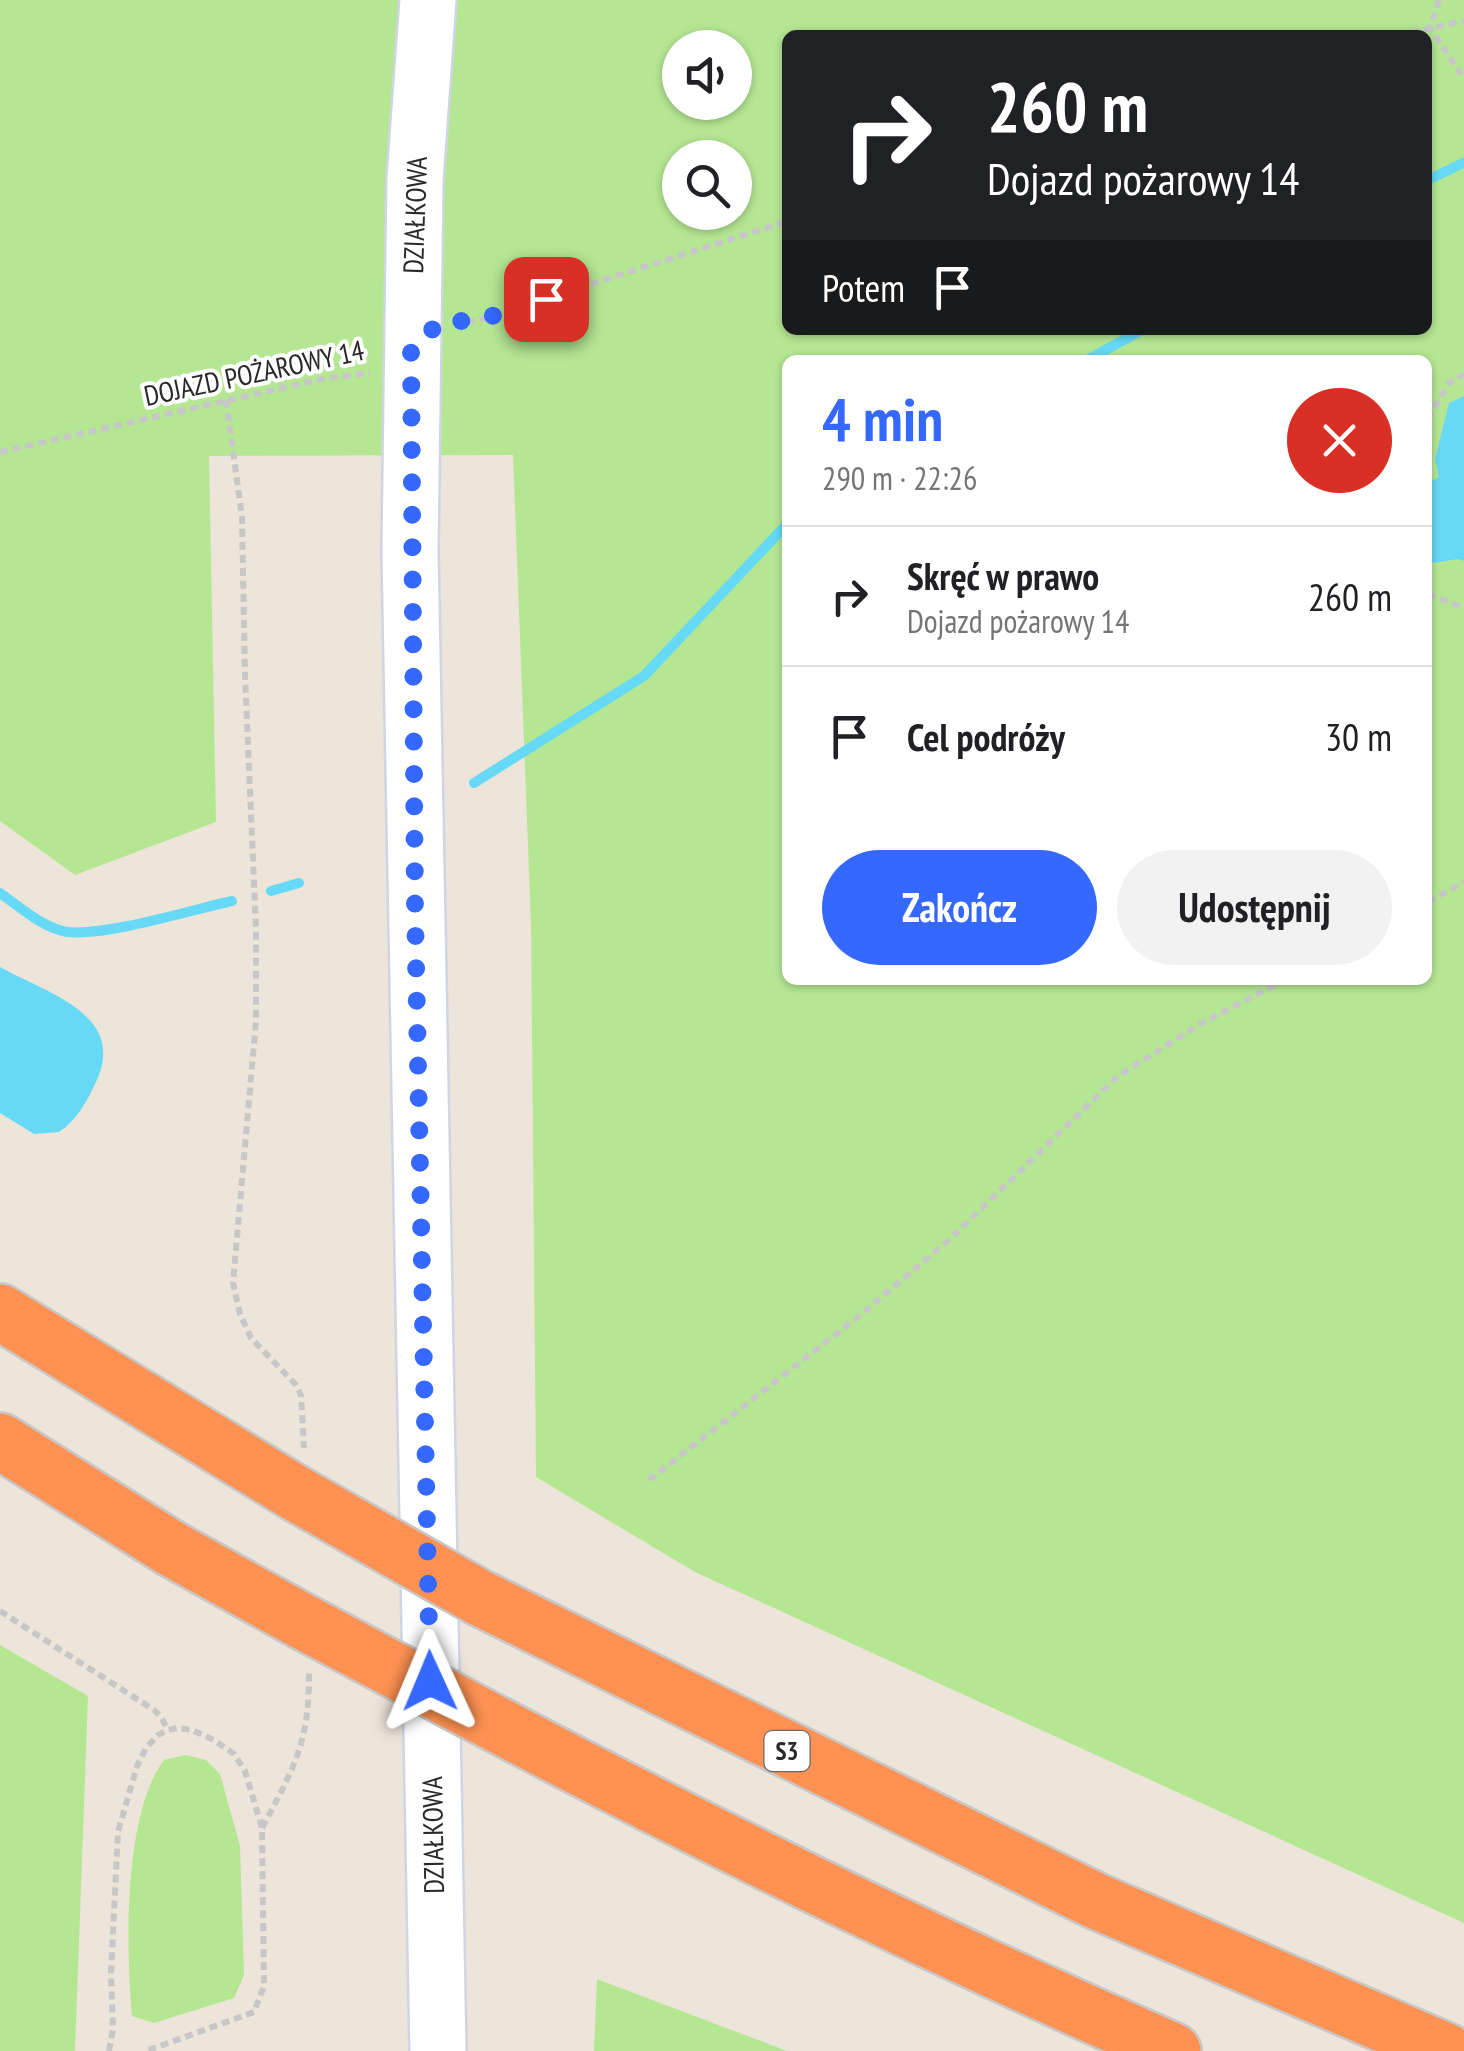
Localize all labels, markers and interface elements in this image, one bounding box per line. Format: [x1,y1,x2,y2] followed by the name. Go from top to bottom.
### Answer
[662,30,752,230] map controls
[662,30,752,120] button: sound
[987,61,1148,151] text: 260 m
[822,70,952,200] icon: right
[662,140,752,230] button: search
[987,149,1300,207] text: Dojazd pożarowy 14
[394,155,435,274] street label: DZIAŁKOWA
[504,257,589,342] pin
[925,260,980,315] icon: arrive
[822,263,905,312] text: Potem
[519,272,574,327] icon: arrive
[140,331,368,414] street label: DOJAZD POŻAROWY 14
[822,380,943,458] text: 4 min
[1287,388,1392,493] button: close
[822,457,977,499] text: 290 m · 22:26
[907,551,1099,600] text: Skręć w prawo
[822,569,877,624] icon: right
[1308,572,1392,621] text: 260 m
[907,600,1129,642] text: Dojazd pożarowy 14
[822,709,877,764] icon: arrive
[907,712,1065,761] text: Cel podróży
[1325,712,1392,761] text: 30 m
[822,850,1097,965] button: Zakończ
[1117,850,1392,965] button: Udostępnij
[378,1629,482,1733] position arrow
[764,1731,810,1771] road number: S3
[413,1775,452,1894] street label: DZIAŁKOWA

